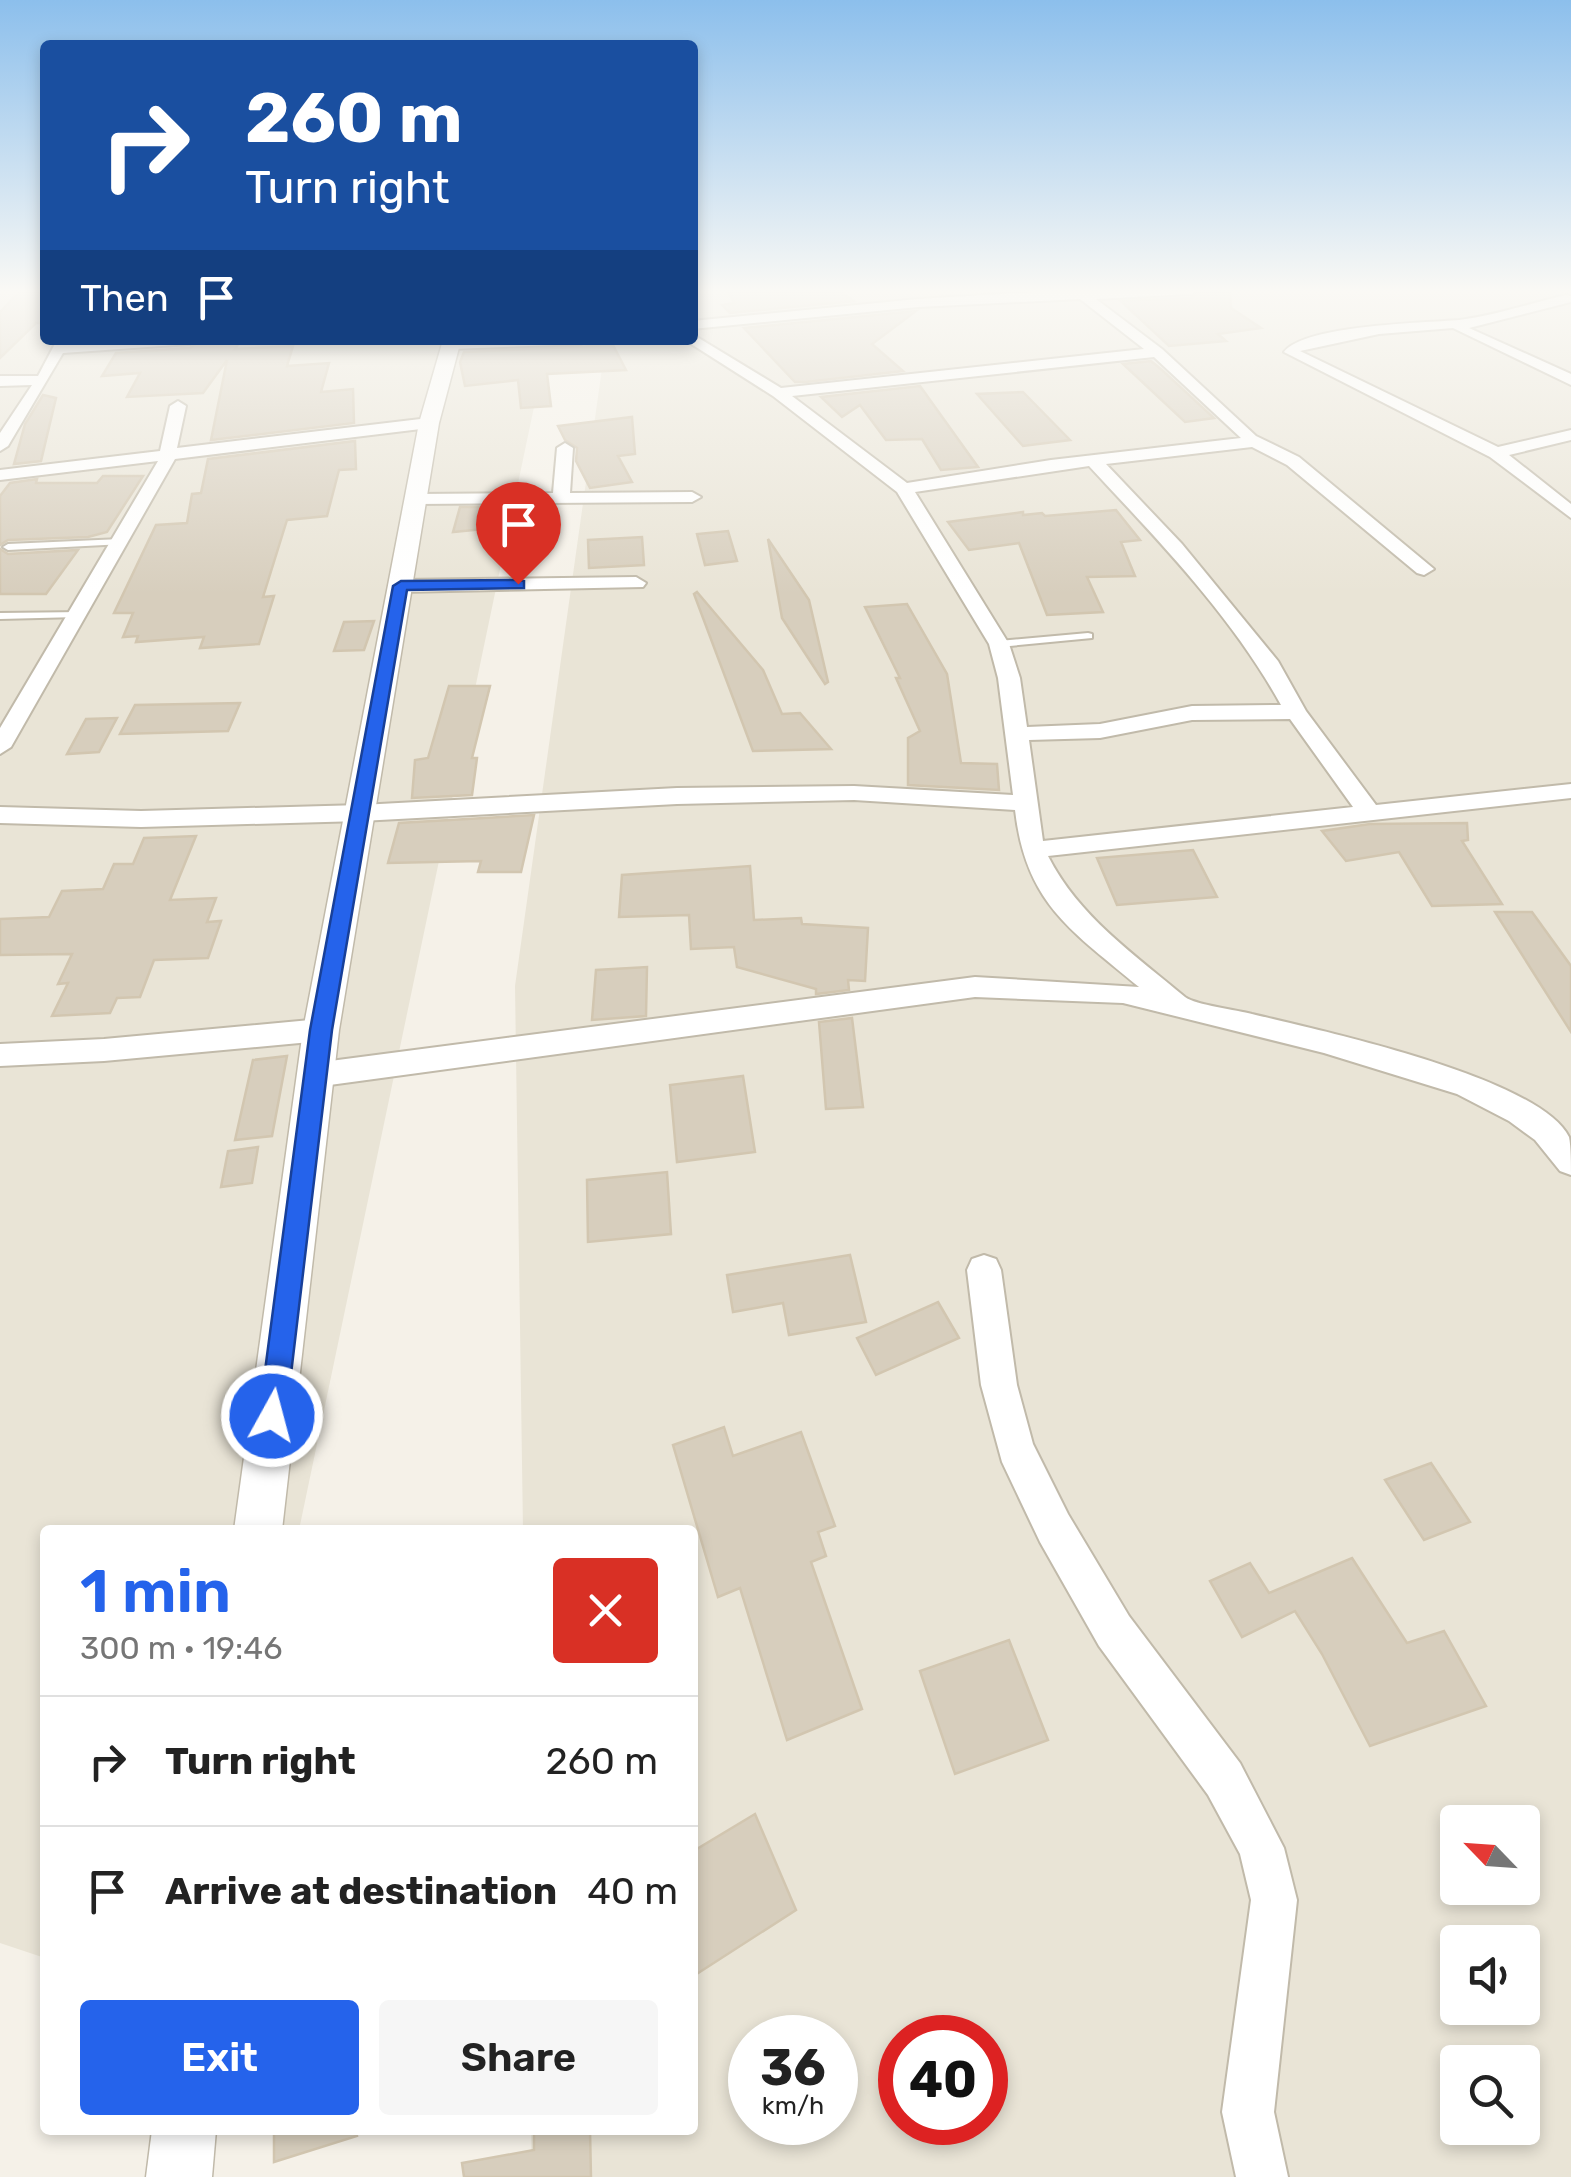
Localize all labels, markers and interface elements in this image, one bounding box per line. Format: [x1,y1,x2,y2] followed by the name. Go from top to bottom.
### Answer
[245,77,463,160] text: 260 m
[80,80,210,210] icon: right
[245,161,449,214] text: Turn right
[189,270,244,325] icon: arrive
[80,275,169,321] text: Then
[476,482,561,585] pin
[491,497,546,552] icon: arrive
[220,1364,324,1468] position arrow
[80,1556,231,1627] text: 1 min
[553,1558,658,1663] button: close
[80,1629,282,1667] text: 300 m · 19:46
[80,1734,135,1789] icon: right
[165,1738,356,1784] text: Turn right
[546,1738,658,1784] text: 260 m
[1440,1805,1540,1905] north arrow
[1440,1805,1540,2145] map controls
[80,1864,135,1919] icon: arrive
[165,1868,557,1914] text: Arrive at destination
[587,1868,678,1914] text: 40 m
[1440,1925,1540,2025] button: sound
[80,2000,359,2115] button: Exit
[379,2000,658,2115] button: Share
[878,2015,1008,2145] speed limit sign: 40
[760,2038,826,2098] text: 36
[1440,2045,1540,2145] button: search
[762,2091,824,2120] text: km/h

